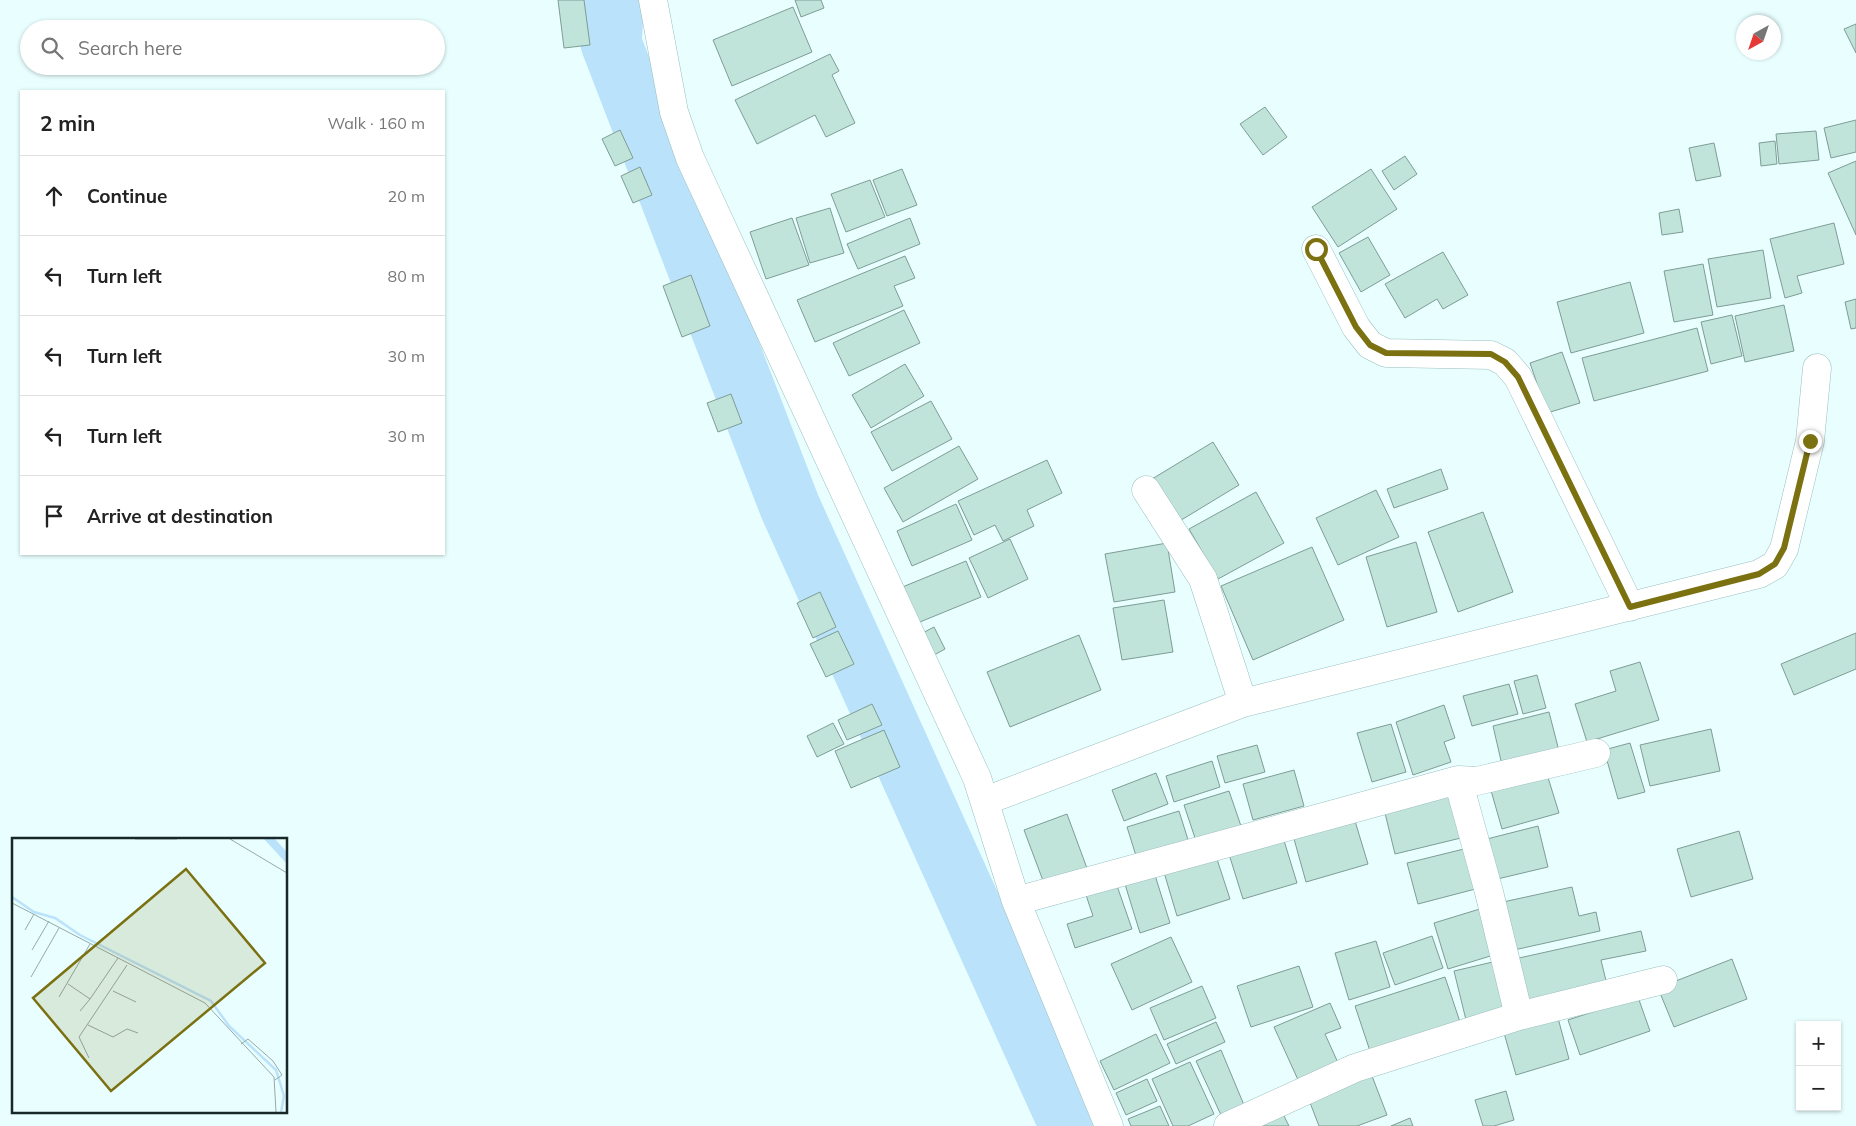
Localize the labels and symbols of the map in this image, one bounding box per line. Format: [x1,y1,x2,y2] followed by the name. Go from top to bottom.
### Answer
[1736,15,1781,60] north arrow
[1305,238,1328,261] route start
[1799,430,1822,453] route end
[12,838,288,1114] inset map

